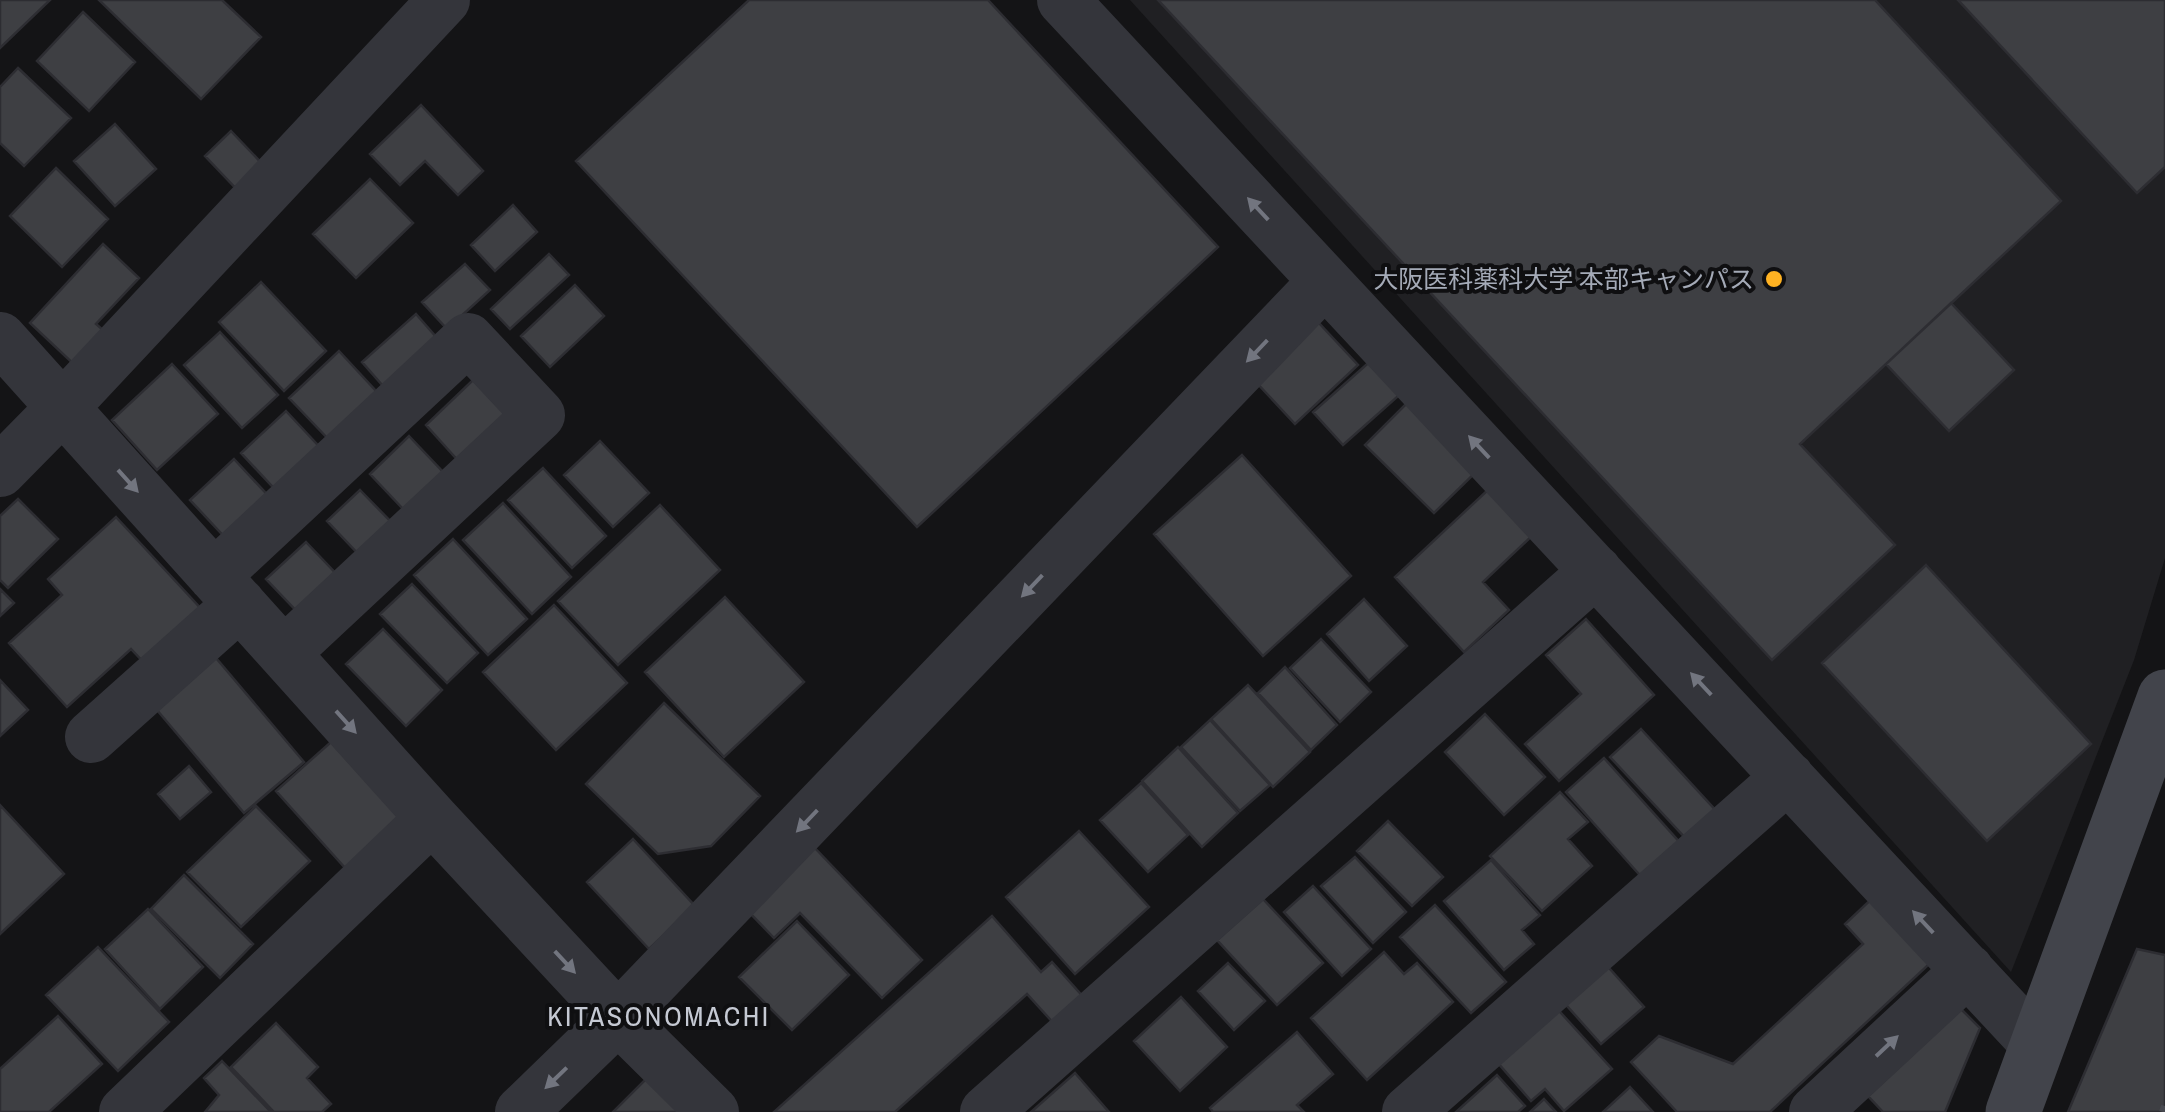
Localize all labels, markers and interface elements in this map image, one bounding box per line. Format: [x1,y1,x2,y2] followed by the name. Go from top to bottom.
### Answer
[1247,197,1270,221] one-way arrow
[1373,262,1754,296] place label: 大阪医科薬科大学 本部キャンパス
[1763,268,1785,290] marker: 大阪医科薬科大学 本部キャンパス
[1246,339,1269,363] one-way arrow
[1468,435,1491,459] one-way arrow
[116,468,138,493] one-way arrow
[1021,574,1044,598] one-way arrow
[1690,673,1713,697] one-way arrow
[334,709,356,734] one-way arrow
[796,808,820,832] one-way arrow
[1912,910,1935,934] one-way arrow
[553,949,576,973] one-way arrow
[547,997,771,1035] district label: KITASONOMACHI
[1875,1035,1899,1058] one-way arrow
[545,1066,569,1089] one-way arrow

